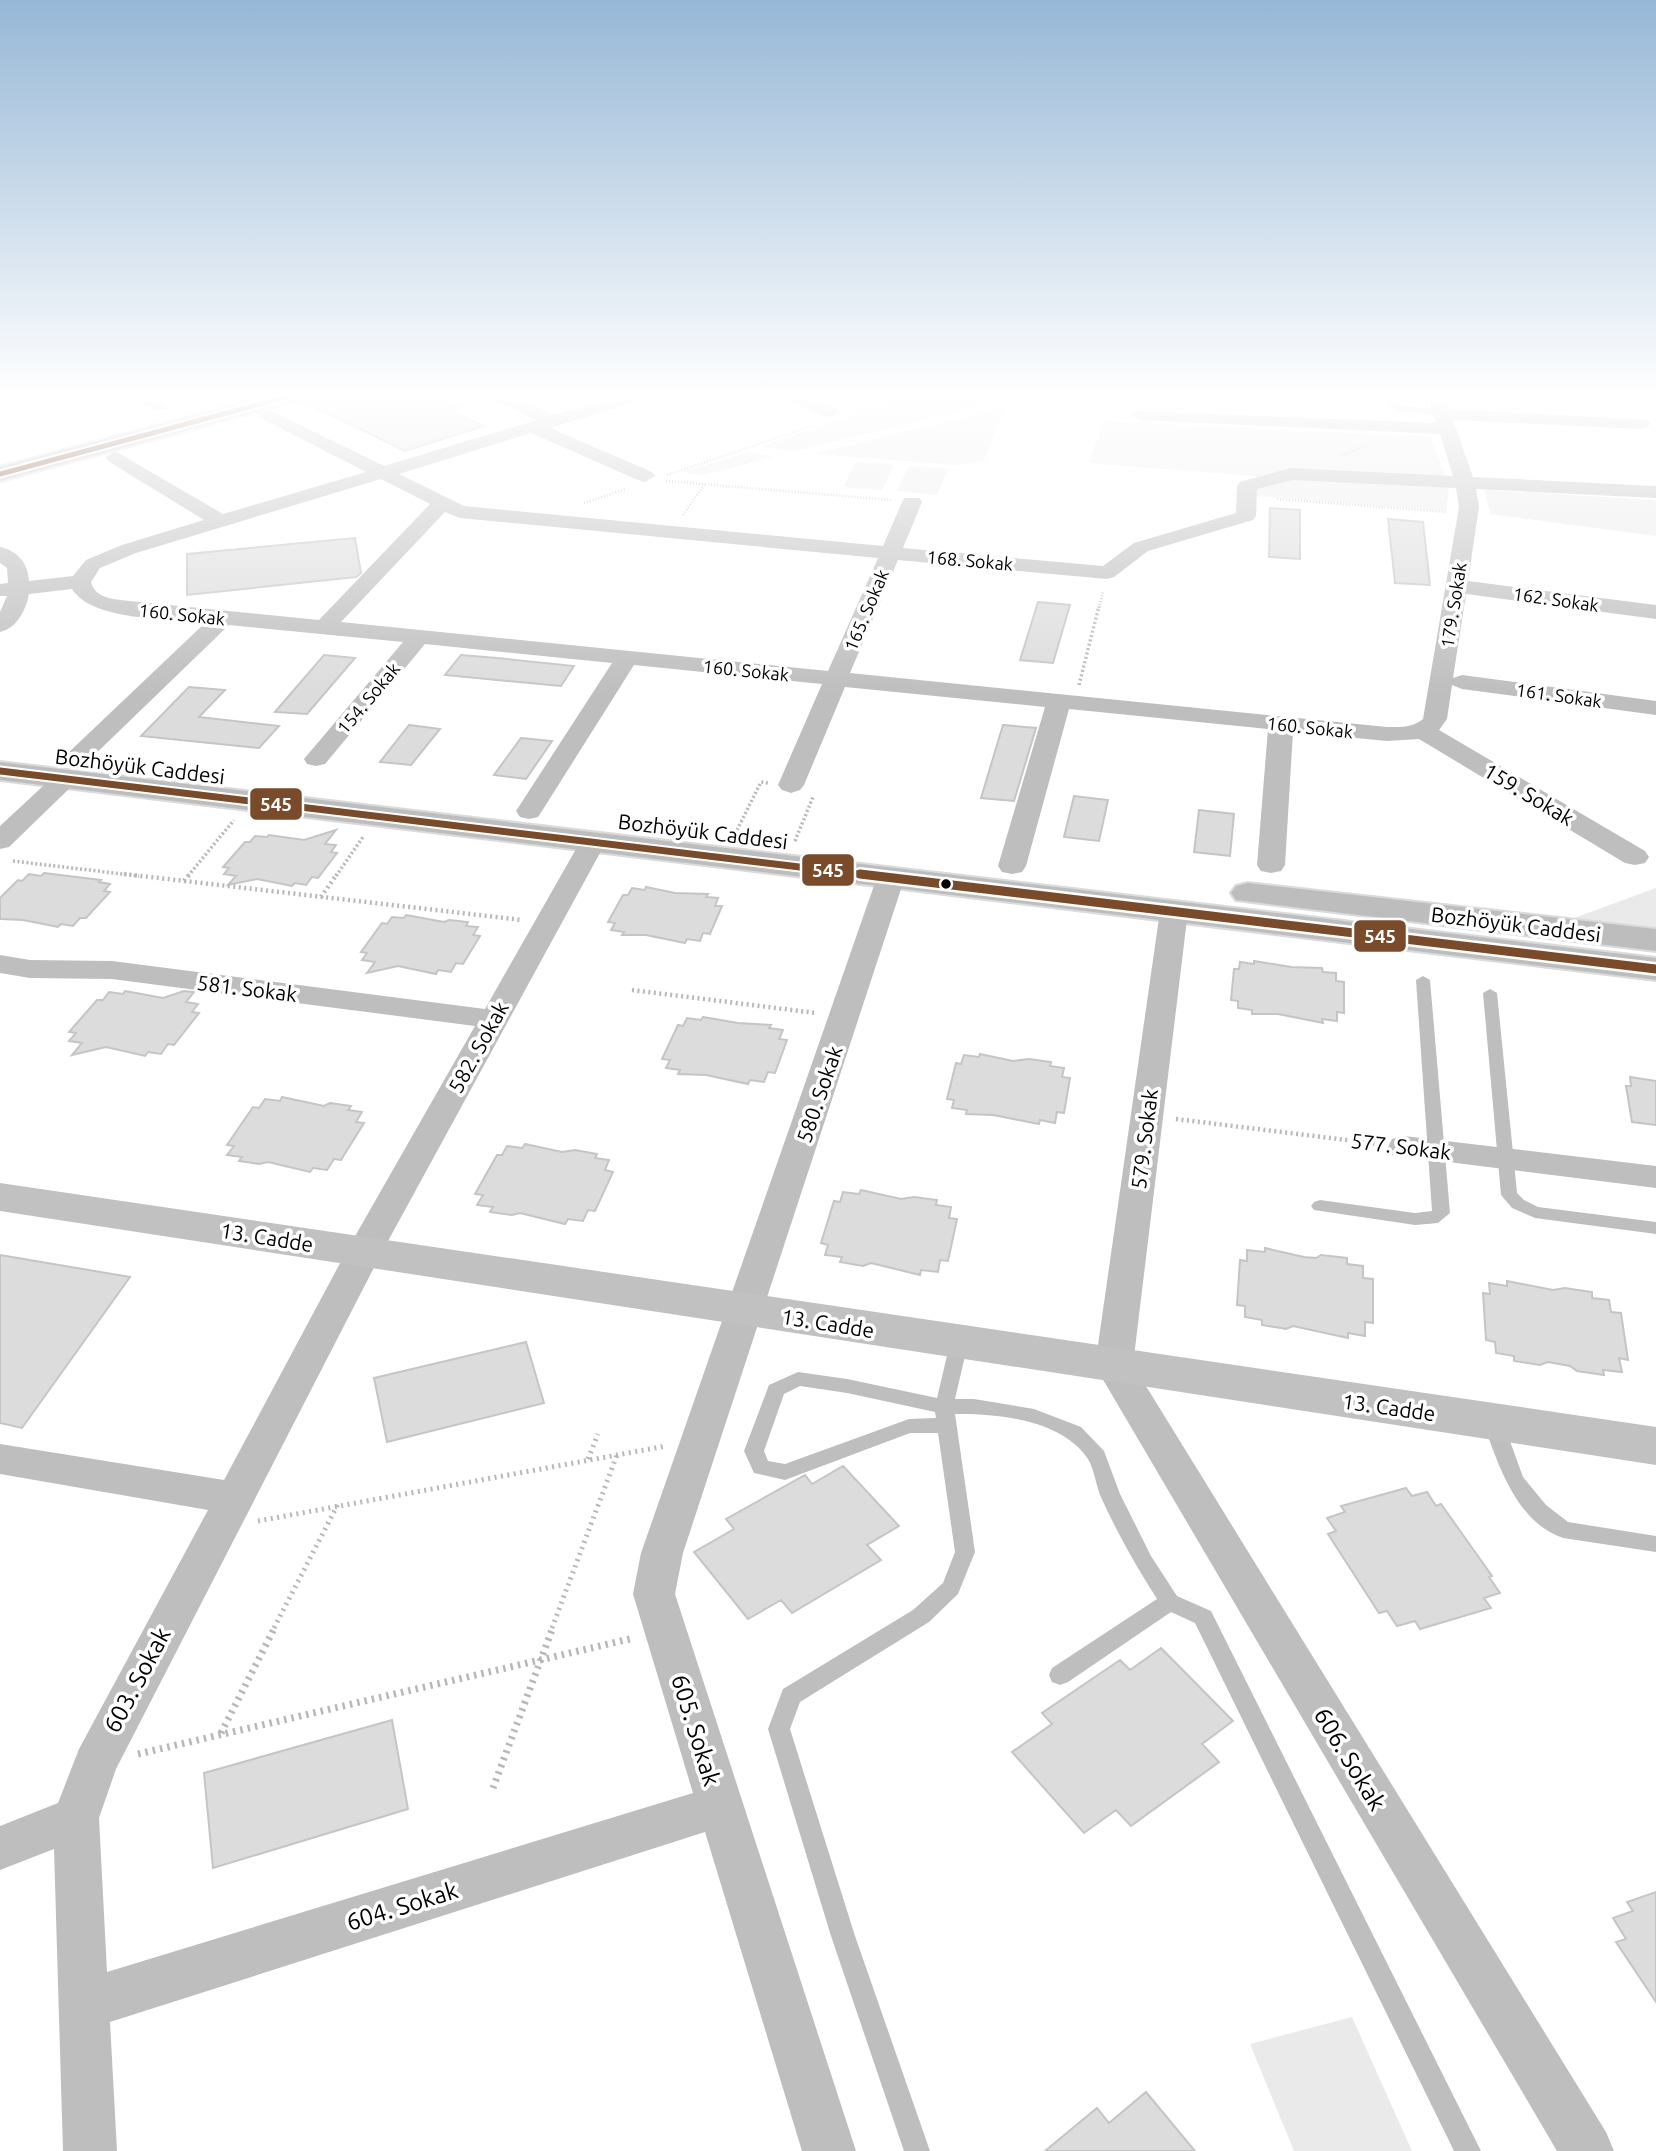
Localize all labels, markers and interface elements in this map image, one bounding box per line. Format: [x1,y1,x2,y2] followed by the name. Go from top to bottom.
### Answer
[926,546,1014,574] street label: 168. Sokak
[1436,561,1470,649] street label: 179. Sokak
[840,566,892,654] street label: 165. Sokak
[1512,583,1600,615] street label: 162. Sokak
[138,600,226,628] street label: 160. Sokak
[702,656,790,684] street label: 160. Sokak
[333,658,403,738] street label: 154. Sokak
[1515,679,1603,711] street label: 161. Sokak
[1266,713,1354,741] street label: 160. Sokak
[54,744,226,788] street label: Bozhöyük Caddesi
[1480,758,1579,830] street label: 159. Sokak
[249,787,303,821] line badge: 545
[260,793,292,815] text: 545
[617,809,789,853] street label: Bozhöyük Caddesi
[801,853,855,887] line badge: 545
[812,859,844,881] text: 545
[939,877,953,891] unlabelled marker
[1430,902,1602,946] street label: Bozhöyük Caddesi
[1353,919,1407,953] line badge: 545
[1364,925,1396,947] text: 545
[196,970,299,1006] street label: 581. Sokak
[443,997,513,1097] street label: 582. Sokak
[791,1042,847,1146] street label: 580. Sokak
[1126,1087,1162,1190] street label: 579. Sokak
[1350,1128,1453,1164] street label: 577. Sokak
[219,1218,315,1256] street label: 13. Cadde
[780,1304,876,1342] street label: 13. Cadde
[1341,1389,1437,1425] street label: 13. Cadde
[98,1623,176,1737] street label: 603. Sokak
[666,1671,726,1789] street label: 605. Sokak
[1309,1703,1391,1815] street label: 606. Sokak
[343,1876,461,1936] street label: 604. Sokak

